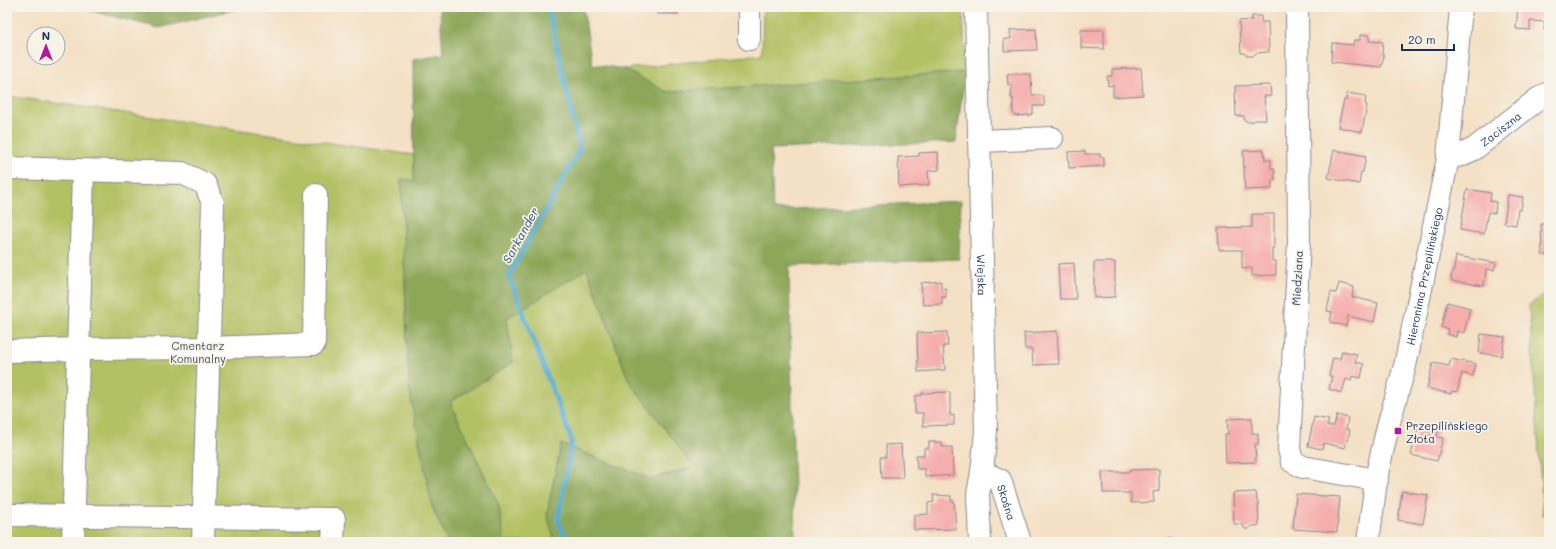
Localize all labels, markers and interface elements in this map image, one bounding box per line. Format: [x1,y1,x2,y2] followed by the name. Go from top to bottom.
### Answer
[26,26,66,66] north arrow
[1402,26,1454,52] scale bar
[42,28,50,43] text: N
[1408,31,1436,47] text: 20 m
[1477,108,1524,149] street label: Zaciszna
[498,204,542,266] water label: Sarkander
[1402,205,1445,347] street label: Hieronima Przepilińskiego
[1288,250,1306,306] street label: Miedziana
[974,254,990,296] street label: Wiejska
[170,338,226,366] park label: Cmentarz Komunalny
[1406,418,1488,446] place label: Przepilińskiego Złota
[1393,426,1403,436] marker: Przepilińskiego Złota
[994,482,1020,522] street label: Skośna

